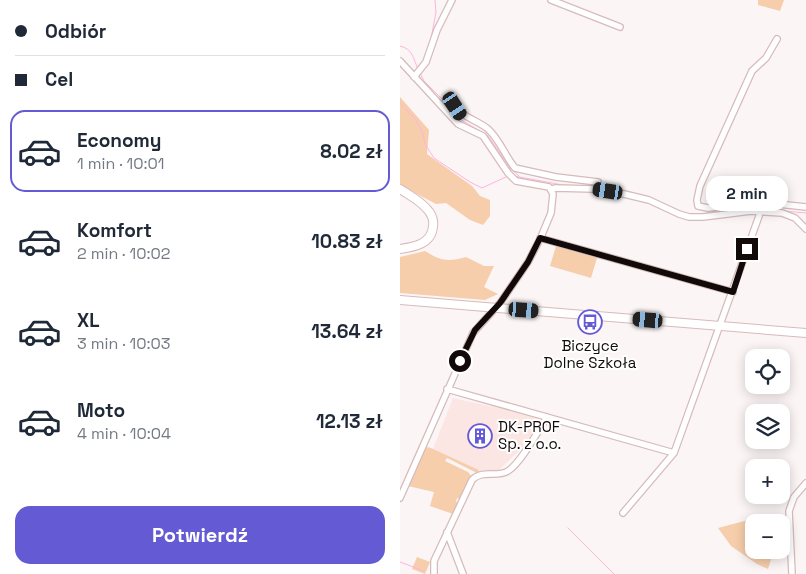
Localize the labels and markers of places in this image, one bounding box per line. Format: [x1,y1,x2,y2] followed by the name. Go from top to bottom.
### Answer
[577,309,603,335] bus stop icon: Biczyce Dolne Szkoła
[544,336,637,372] place label: Biczyce Dolne Szkoła
[498,417,561,453] place label: DK-PROF Sp. z o.o.
[467,423,493,449] building icon: DK-PROF Sp. z o.o.

